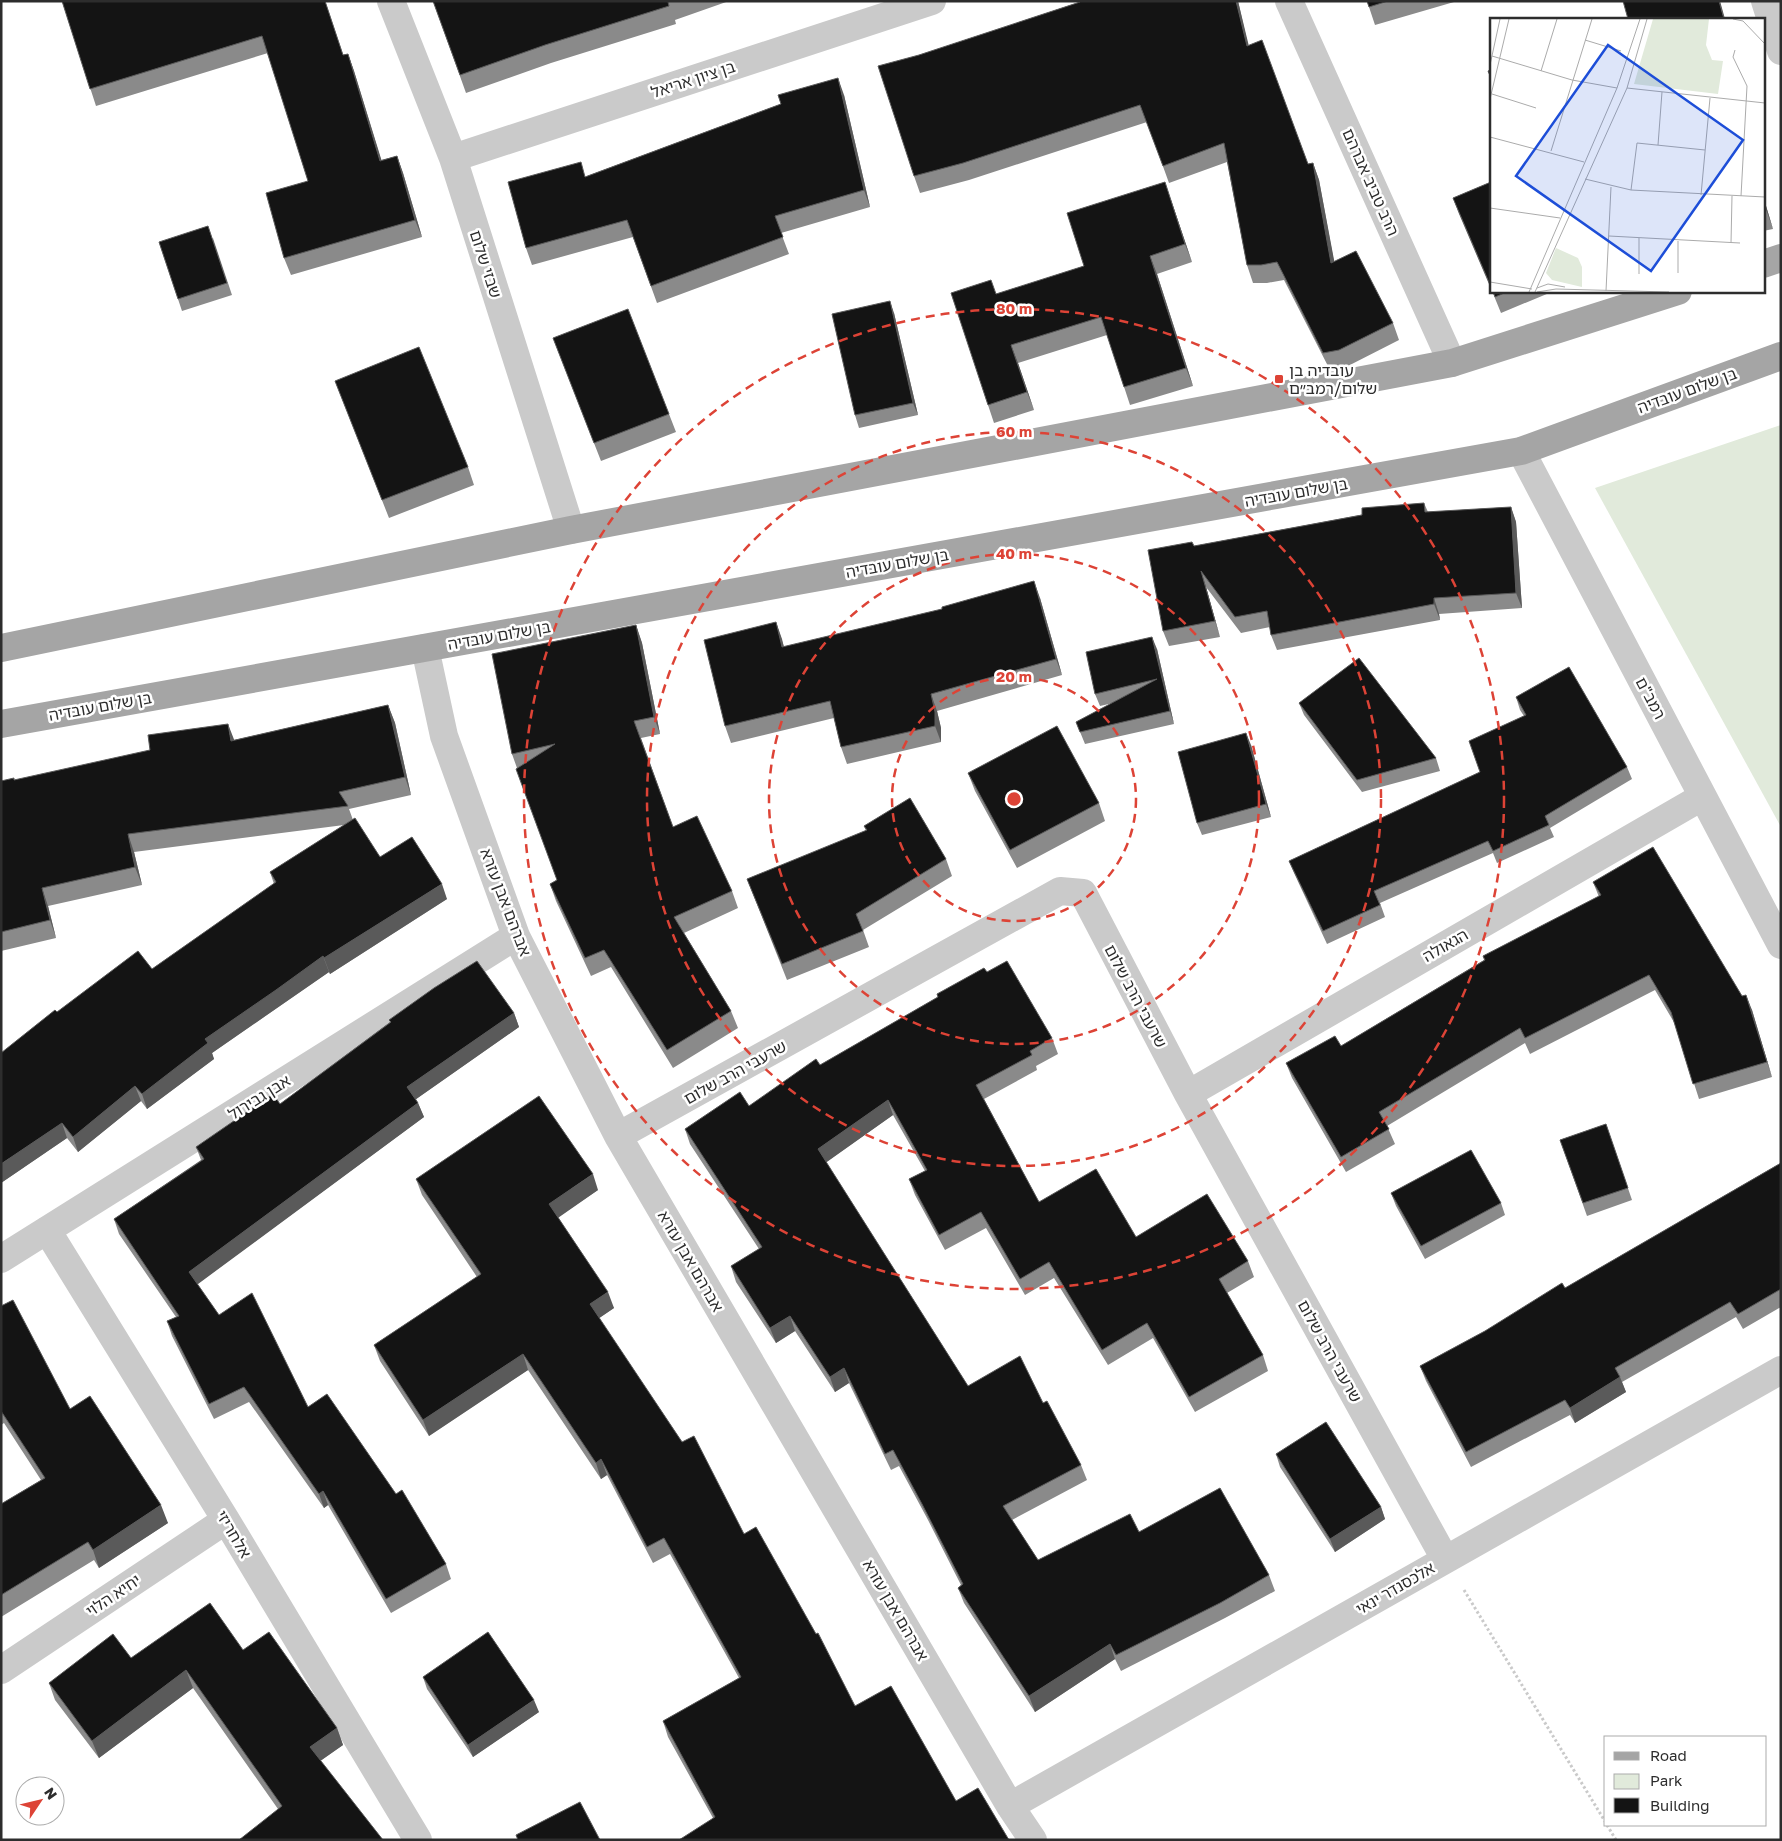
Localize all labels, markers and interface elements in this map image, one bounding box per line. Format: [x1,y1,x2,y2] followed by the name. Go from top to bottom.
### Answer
[1490,18,1764,292] inset map
[648,56,738,102] street label: בן ציון אריאל
[1338,125,1404,239] street label: הרב טביב אברהם
[466,228,506,300] street label: שבזי שלום
[996,299,1032,317] text: 80 m
[1289,360,1377,398] place label: עובדיה בן שלום/רמב״ם
[1635,363,1739,417] street label: בן שלום עובדיה
[1273,373,1285,385] marker: עובדיה בן שלום/רמב״ם
[996,422,1032,440] text: 60 m
[1243,473,1349,511] street label: בן שלום עובדיה
[844,544,950,582] street label: בן שלום עובדיה
[996,544,1032,562] text: 40 m
[446,616,552,654] street label: בן שלום עובדיה
[996,667,1032,685] text: 20 m
[1632,673,1670,723] street label: רמב"ם
[47,687,153,725] street label: בן שלום עובדיה
[1005,790,1023,808] centre of rings
[476,845,536,959] street label: אברהם אבן עזרא
[1419,924,1471,966] street label: הגאולה
[1100,941,1172,1051] street label: שרעבי הרב שלום
[680,1036,790,1108] street label: שרעבי הרב שלום
[224,1070,294,1124] street label: אבן גבירול
[654,1207,728,1315] street label: אברהם אבן עזרא
[1294,1296,1366,1406] street label: שרעבי הרב שלום
[212,1507,256,1561] street label: אלחריזי
[859,1556,933,1664] street label: אברהם אבן עזרא
[1352,1557,1438,1619] street label: אלכסנדר ינאי
[82,1569,144,1621] street label: יחיא הלוי
[1604,1736,1767,1826] legend
[1650,1746,1687,1764] text: Road
[1650,1771,1683,1789] text: Park
[15,1776,65,1826] north arrow
[41,1784,61,1802] text: N
[1650,1796,1710,1814] text: Building

